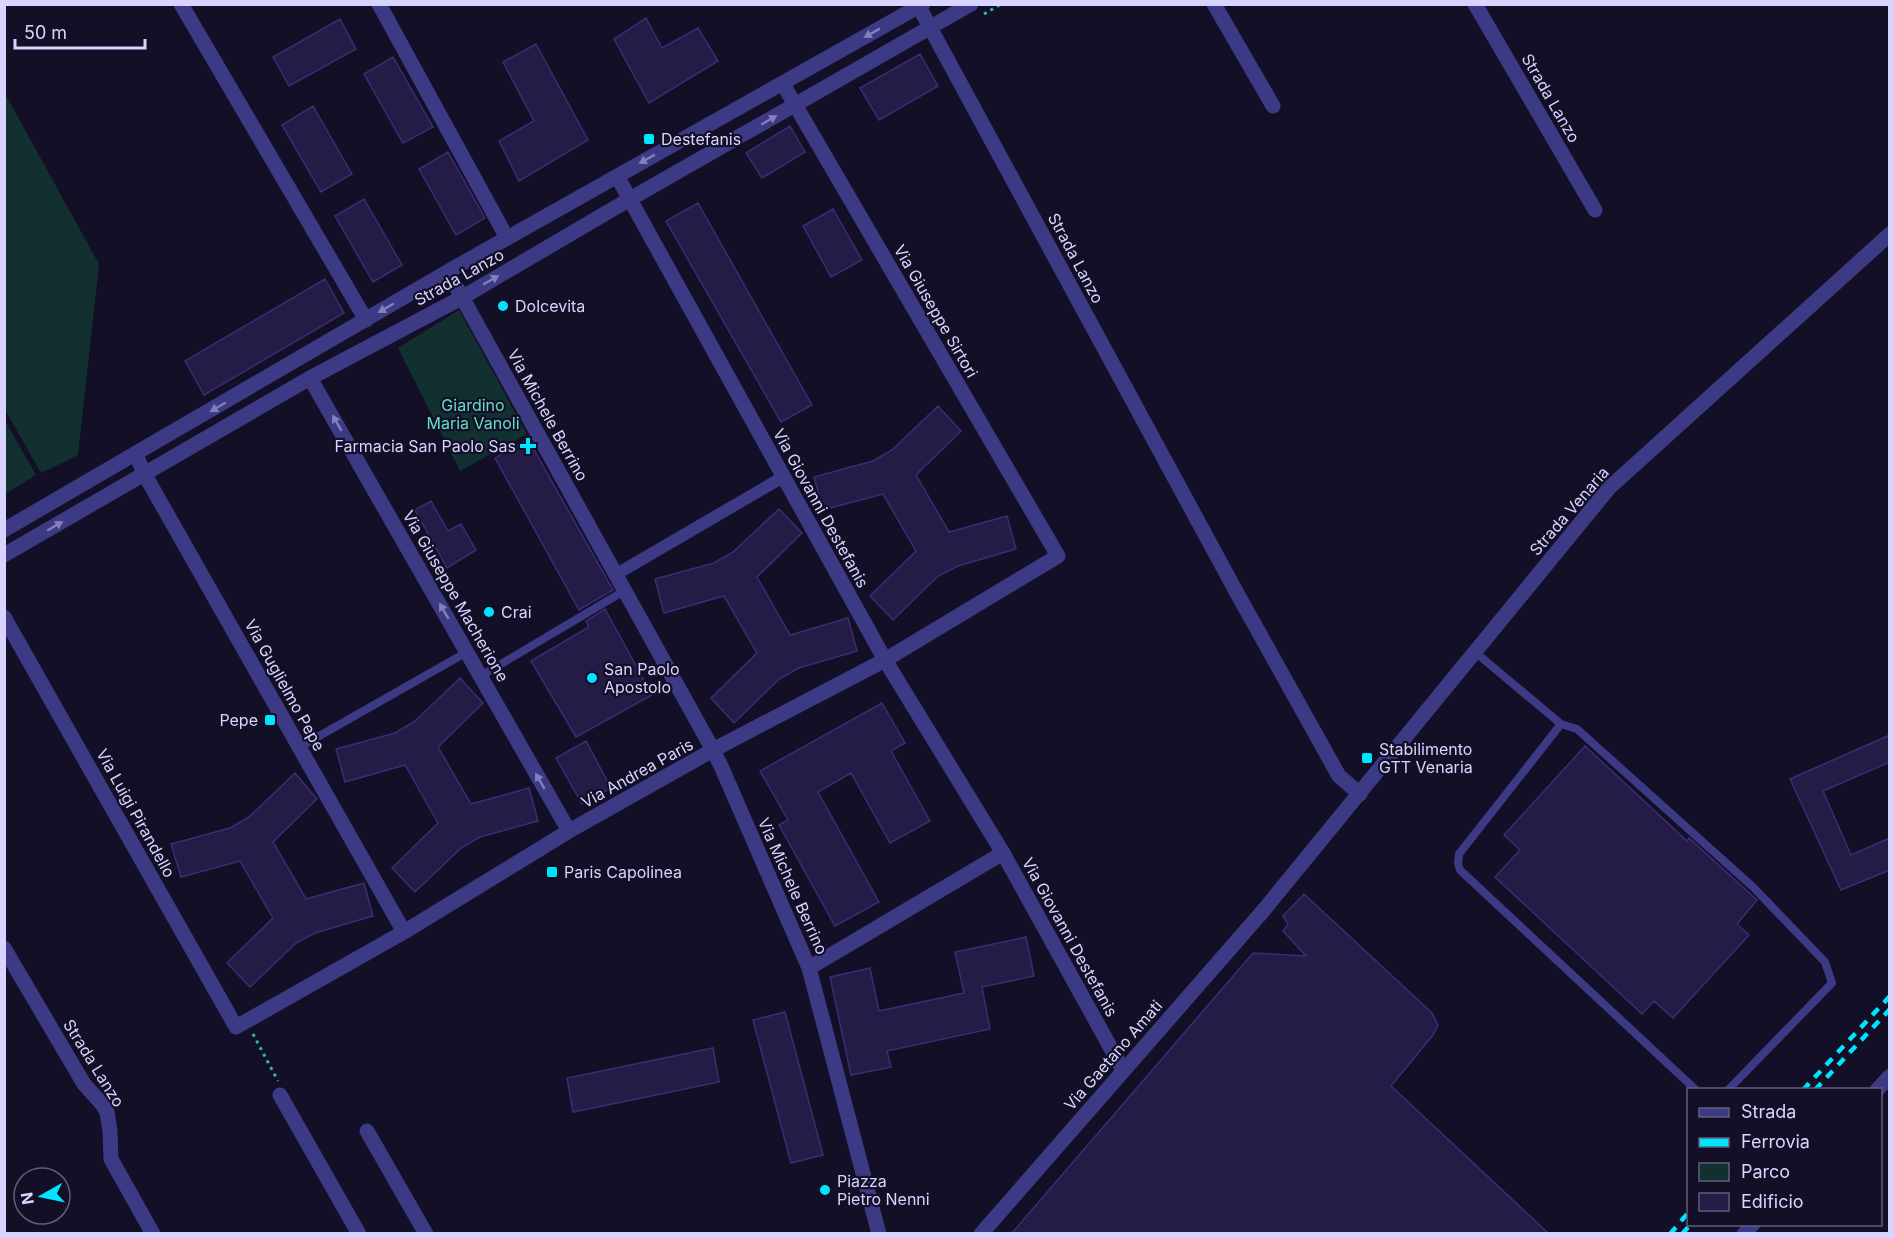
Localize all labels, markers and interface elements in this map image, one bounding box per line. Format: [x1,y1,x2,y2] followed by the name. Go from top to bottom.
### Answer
[15,12,146,50] scale bar
[24,22,67,43] text: 50 m
[863,28,880,38] one-way arrow
[1517,50,1585,146] street label: Strada Lanzo
[761,114,777,125] one-way arrow
[661,129,741,149] place label: Destefanis
[642,132,656,146] marker: Destefanis
[638,154,655,164] one-way arrow
[1044,209,1108,307] street label: Strada Lanzo
[890,241,982,381] street label: Via Giuseppe Sirtori
[411,244,507,310] street label: Strada Lanzo
[483,275,500,285] one-way arrow
[515,296,585,316] place label: Dolcevita
[496,299,510,313] marker: Dolcevita
[378,302,394,313] one-way arrow
[503,346,593,484] street label: Via Michele Berrino
[426,395,520,433] park label: Giardino Maria Vanoli
[210,401,226,412] one-way arrow
[332,415,342,432] one-way arrow
[769,425,873,591] street label: Via Giovanni Destefanis
[335,436,516,456] place label: Farmacia San Paolo Sas
[521,439,535,453] marker: Farmacia San Paolo Sas
[1525,463,1613,559] street label: Strada Venaria
[399,507,513,685] street label: Via Giuseppe Macherione
[47,521,64,531] one-way arrow
[501,602,532,622] place label: Crai
[438,603,449,619] one-way arrow
[482,605,496,619] marker: Crai
[241,616,329,754] street label: Via Guglielmo Pepe
[604,659,679,697] place label: San Paolo Apostolo
[585,671,599,685] marker: San Paolo Apostolo
[219,710,258,730] place label: Pepe
[263,713,277,727] marker: Pepe
[577,734,697,812] street label: Via Andrea Paris
[1379,739,1473,777] place label: Stabilimento GTT Venaria
[92,745,180,881] street label: Via Luigi Pirandello
[1360,751,1374,765] marker: Stabilimento GTT Venaria
[535,772,545,789] one-way arrow
[754,815,832,957] street label: Via Michele Berrino
[1018,854,1122,1020] street label: Via Giovanni Destefanis
[564,862,682,882] place label: Paris Capolinea
[545,865,559,879] marker: Paris Capolinea
[1060,996,1166,1114] street label: Via Gaetano Amati
[59,1016,129,1110] street label: Strada Lanzo
[1687,1088,1882,1226] legend
[1741,1101,1796,1122] text: Strada
[1741,1131,1810,1152] text: Ferrovia
[1741,1161,1790,1182] text: Parco
[12,1166,72,1226] north arrow
[837,1171,930,1209] place label: Piazza Pietro Nenni
[818,1183,832,1197] marker: Piazza Pietro Nenni
[16,1191,38,1206] text: N
[1741,1191,1804,1212] text: Edificio

